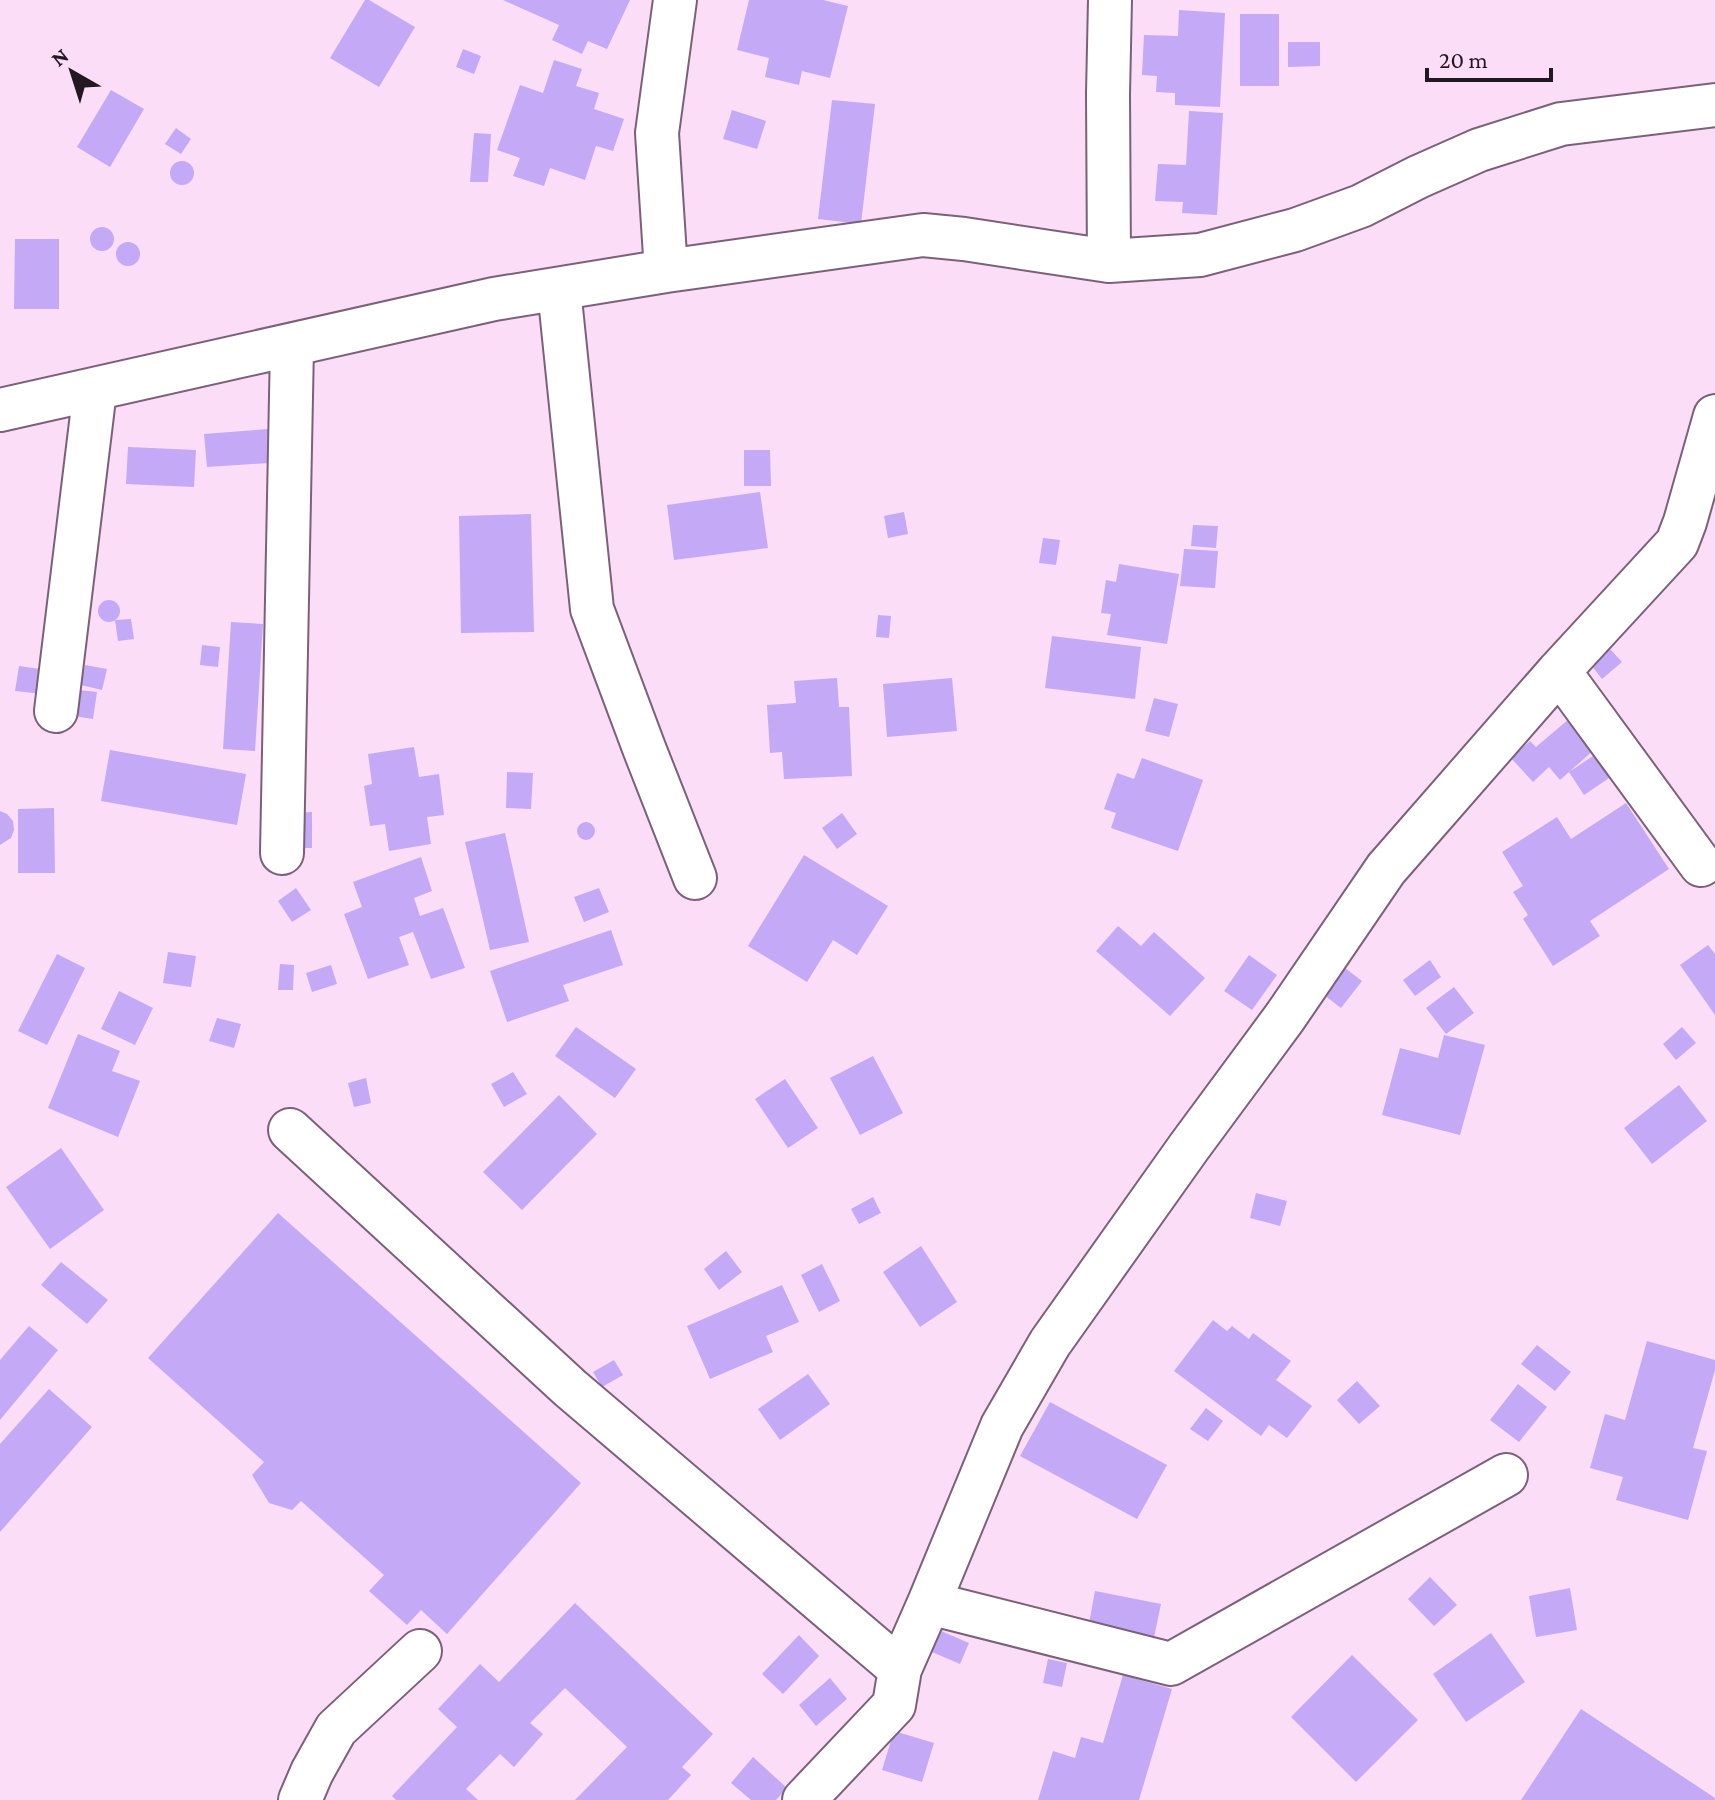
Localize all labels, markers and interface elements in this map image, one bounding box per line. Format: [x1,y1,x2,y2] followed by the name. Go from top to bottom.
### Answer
[32,32,112,112] north arrow
[1427,32,1551,82] scale bar
[46,42,73,71] text: N
[1439,46,1488,73] text: 20 m

